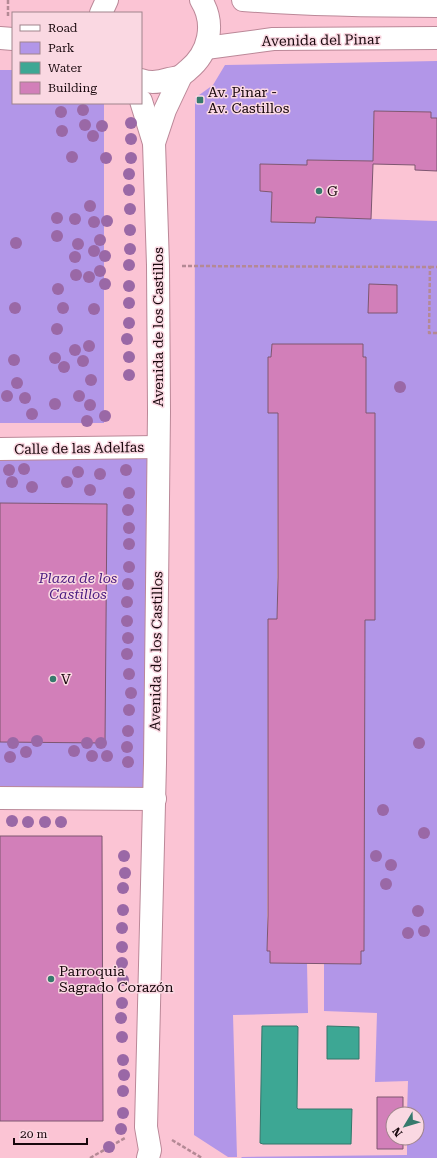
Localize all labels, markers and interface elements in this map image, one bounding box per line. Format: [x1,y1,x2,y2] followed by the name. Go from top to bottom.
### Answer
[12,12,142,104] legend
[48,21,78,35] text: Road
[261,31,381,49] street label: Avenida del Pinar
[48,41,75,55] text: Park
[48,61,82,75] text: Water
[48,81,97,95] text: Building
[208,84,290,116] place label: Av. Pinar - Av. Castillos
[195,95,205,105] marker: Av. Pinar - Av. Castillos
[327,183,338,199] place label: G
[314,186,324,196] marker: G
[150,247,166,407] street label: Avenida de los Castillos
[14,439,144,457] street label: Calle de las Adelfas
[38,570,118,602] park label: Plaza de los Castillos
[147,571,165,731] street label: Avenida de los Castillos
[61,671,71,687] place label: V
[48,674,58,684] marker: V
[59,963,174,995] place label: Parroquia Sagrado Corazón
[46,974,56,984] marker: Parroquia Sagrado Corazón
[385,1106,425,1146] north arrow
[14,1120,87,1146] scale bar
[389,1124,405,1139] text: N
[20,1127,47,1141] text: 20 m

